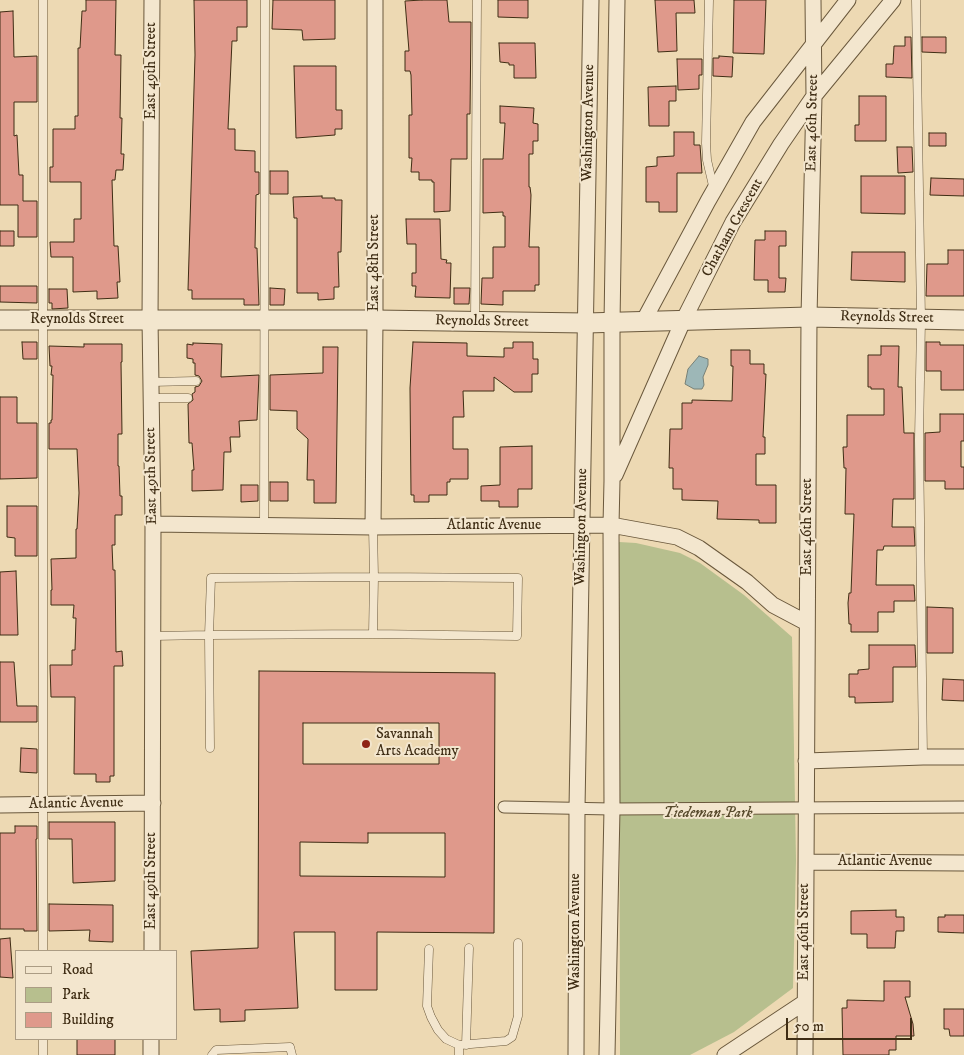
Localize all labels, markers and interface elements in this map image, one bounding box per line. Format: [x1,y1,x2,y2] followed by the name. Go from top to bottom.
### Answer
[143,22,161,120] street label: East 49th Street
[579,64,599,182] street label: Washington Avenue
[803,74,823,172] street label: East 46th Street
[699,176,767,280] street label: Chatham Crescent
[366,214,384,312] street label: East 48th Street
[840,308,934,328] street label: Reynolds Street
[30,311,124,329] street label: Reynolds Street
[435,312,529,332] street label: Reynolds Street
[142,427,162,525] street label: East 49th Street
[572,468,592,586] street label: Washington Avenue
[799,478,817,576] street label: East 46th Street
[447,517,541,535] street label: Atlantic Avenue
[376,726,459,761] place label: Savannah Arts Academy
[360,738,372,750] marker: Savannah Arts Academy
[29,794,123,814] street label: Atlantic Avenue
[663,805,753,823] park label: Tiedeman Park
[143,832,161,930] street label: East 49th Street
[838,853,932,871] street label: Atlantic Avenue
[567,873,585,991] street label: Washington Avenue
[796,883,814,981] street label: East 46th Street
[15,950,178,1040] legend
[62,960,93,979] text: Road
[62,985,90,1004] text: Park
[789,1008,915,1040] scale bar
[62,1010,114,1029] text: Building
[794,1017,824,1036] text: 50 m

